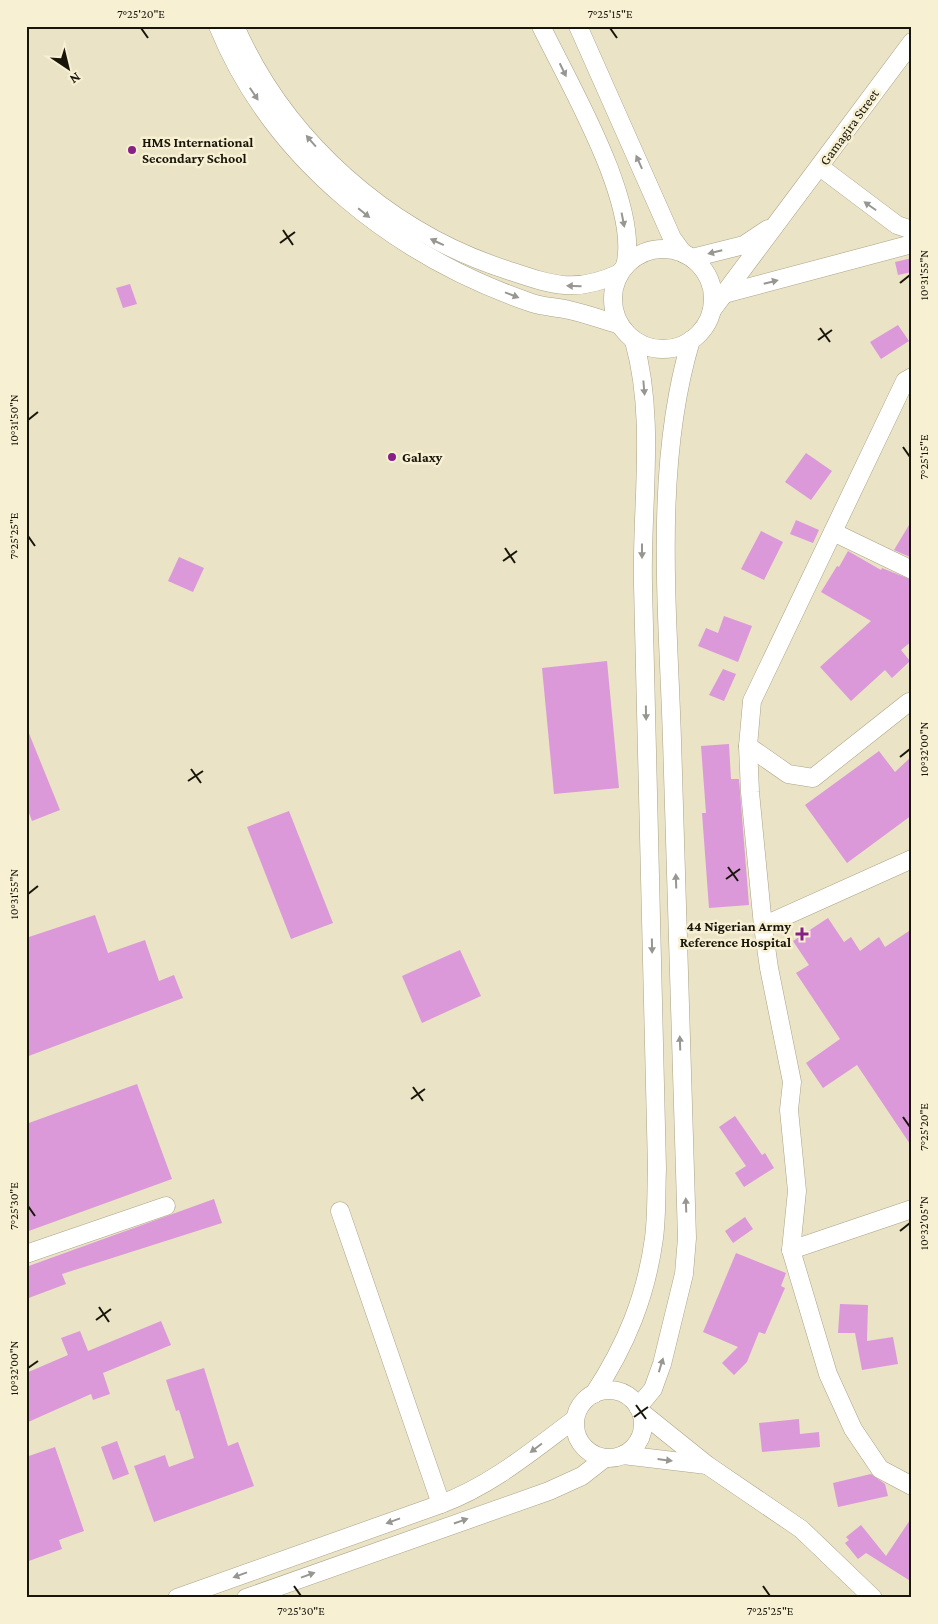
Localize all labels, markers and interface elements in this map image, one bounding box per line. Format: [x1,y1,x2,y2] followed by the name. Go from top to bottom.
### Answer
[117,7,165,21] text: 7°25'20"E
[587,7,633,21] text: 7°25'15"E
[42,42,92,92] north arrow
[559,63,567,77] one-way arrow
[67,69,84,88] text: N
[816,86,882,168] street label: Gamagira Street
[249,88,259,101] one-way arrow
[142,134,253,166] place label: HMS International Secondary School
[305,136,317,148] one-way arrow
[126,144,138,156] marker: HMS International Secondary School
[634,155,642,169] one-way arrow
[863,201,877,211] one-way arrow
[357,208,370,219] one-way arrow
[620,212,628,228] one-way arrow
[430,238,444,246] one-way arrow
[707,248,722,256] one-way arrow
[917,250,931,300] text: 10°31'55"N
[764,278,779,286] one-way arrow
[565,281,581,289] one-way arrow
[504,292,519,299] one-way arrow
[640,381,648,397] one-way arrow
[7,394,21,446] text: 10°31'50"N
[917,434,931,480] text: 7°25'15"E
[402,449,443,465] place label: Galaxy
[386,451,398,463] marker: Galaxy
[7,512,21,559] text: 7°25'25"E
[638,543,646,559] one-way arrow
[642,705,650,721] one-way arrow
[917,721,931,776] text: 10°32'00"N
[7,869,21,919] text: 10°31'55"N
[671,872,679,888] one-way arrow
[680,918,791,950] place label: 44 Nigerian Army Reference Hospital
[795,927,809,941] marker: 44 Nigerian Army Reference Hospital
[648,938,656,954] one-way arrow
[676,1035,684,1051] one-way arrow
[917,1103,931,1151] text: 7°25'20"E
[7,1182,21,1230] text: 7°25'30"E
[917,1196,931,1250] text: 10°32'05"N
[681,1197,689,1213] one-way arrow
[7,1340,21,1395] text: 10°32'00"N
[658,1357,666,1372] one-way arrow
[529,1443,543,1453] one-way arrow
[658,1456,674,1464] one-way arrow
[454,1516,469,1524] one-way arrow
[385,1517,400,1525] one-way arrow
[301,1571,316,1579] one-way arrow
[232,1572,247,1579] one-way arrow
[277,1604,325,1618] text: 7°25'30"E
[747,1604,794,1618] text: 7°25'25"E

